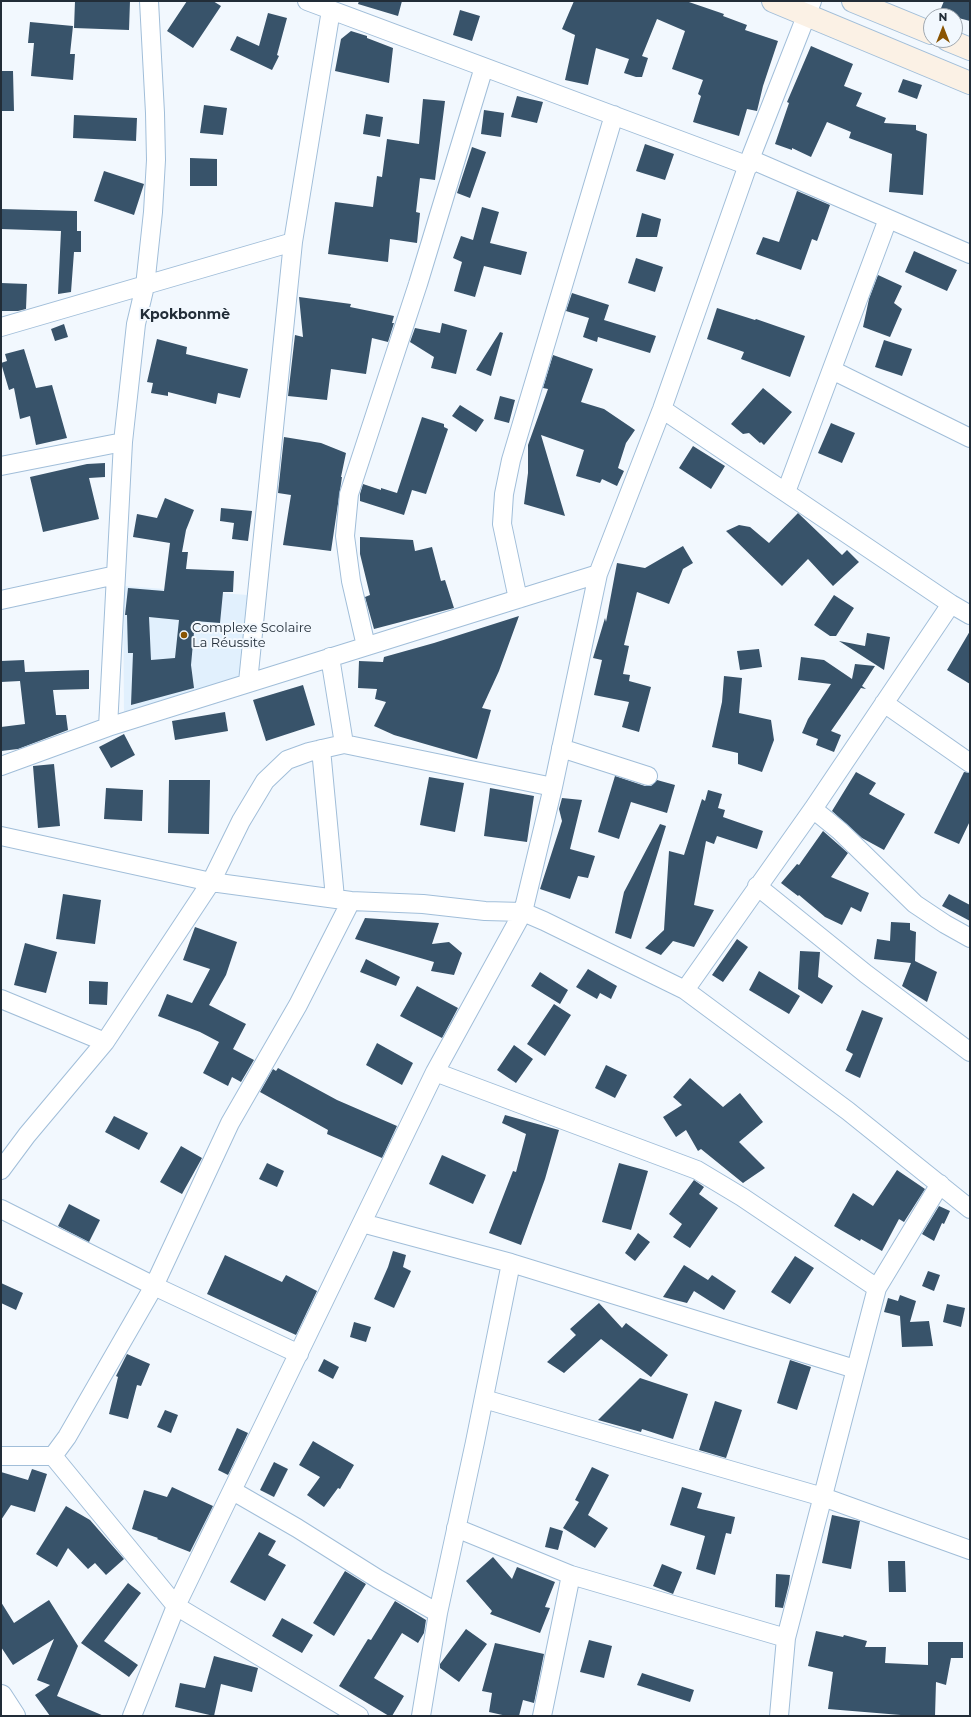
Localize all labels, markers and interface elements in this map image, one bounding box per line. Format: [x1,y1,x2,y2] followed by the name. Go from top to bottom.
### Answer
[923,8,963,48] north arrow
[939,10,947,24] text: N
[140,307,230,323] district label: Kpokbonmè
[192,620,312,651] place label: Complexe Scolaire La Réussite
[179,630,189,640] marker: Complexe Scolaire La Réussite

